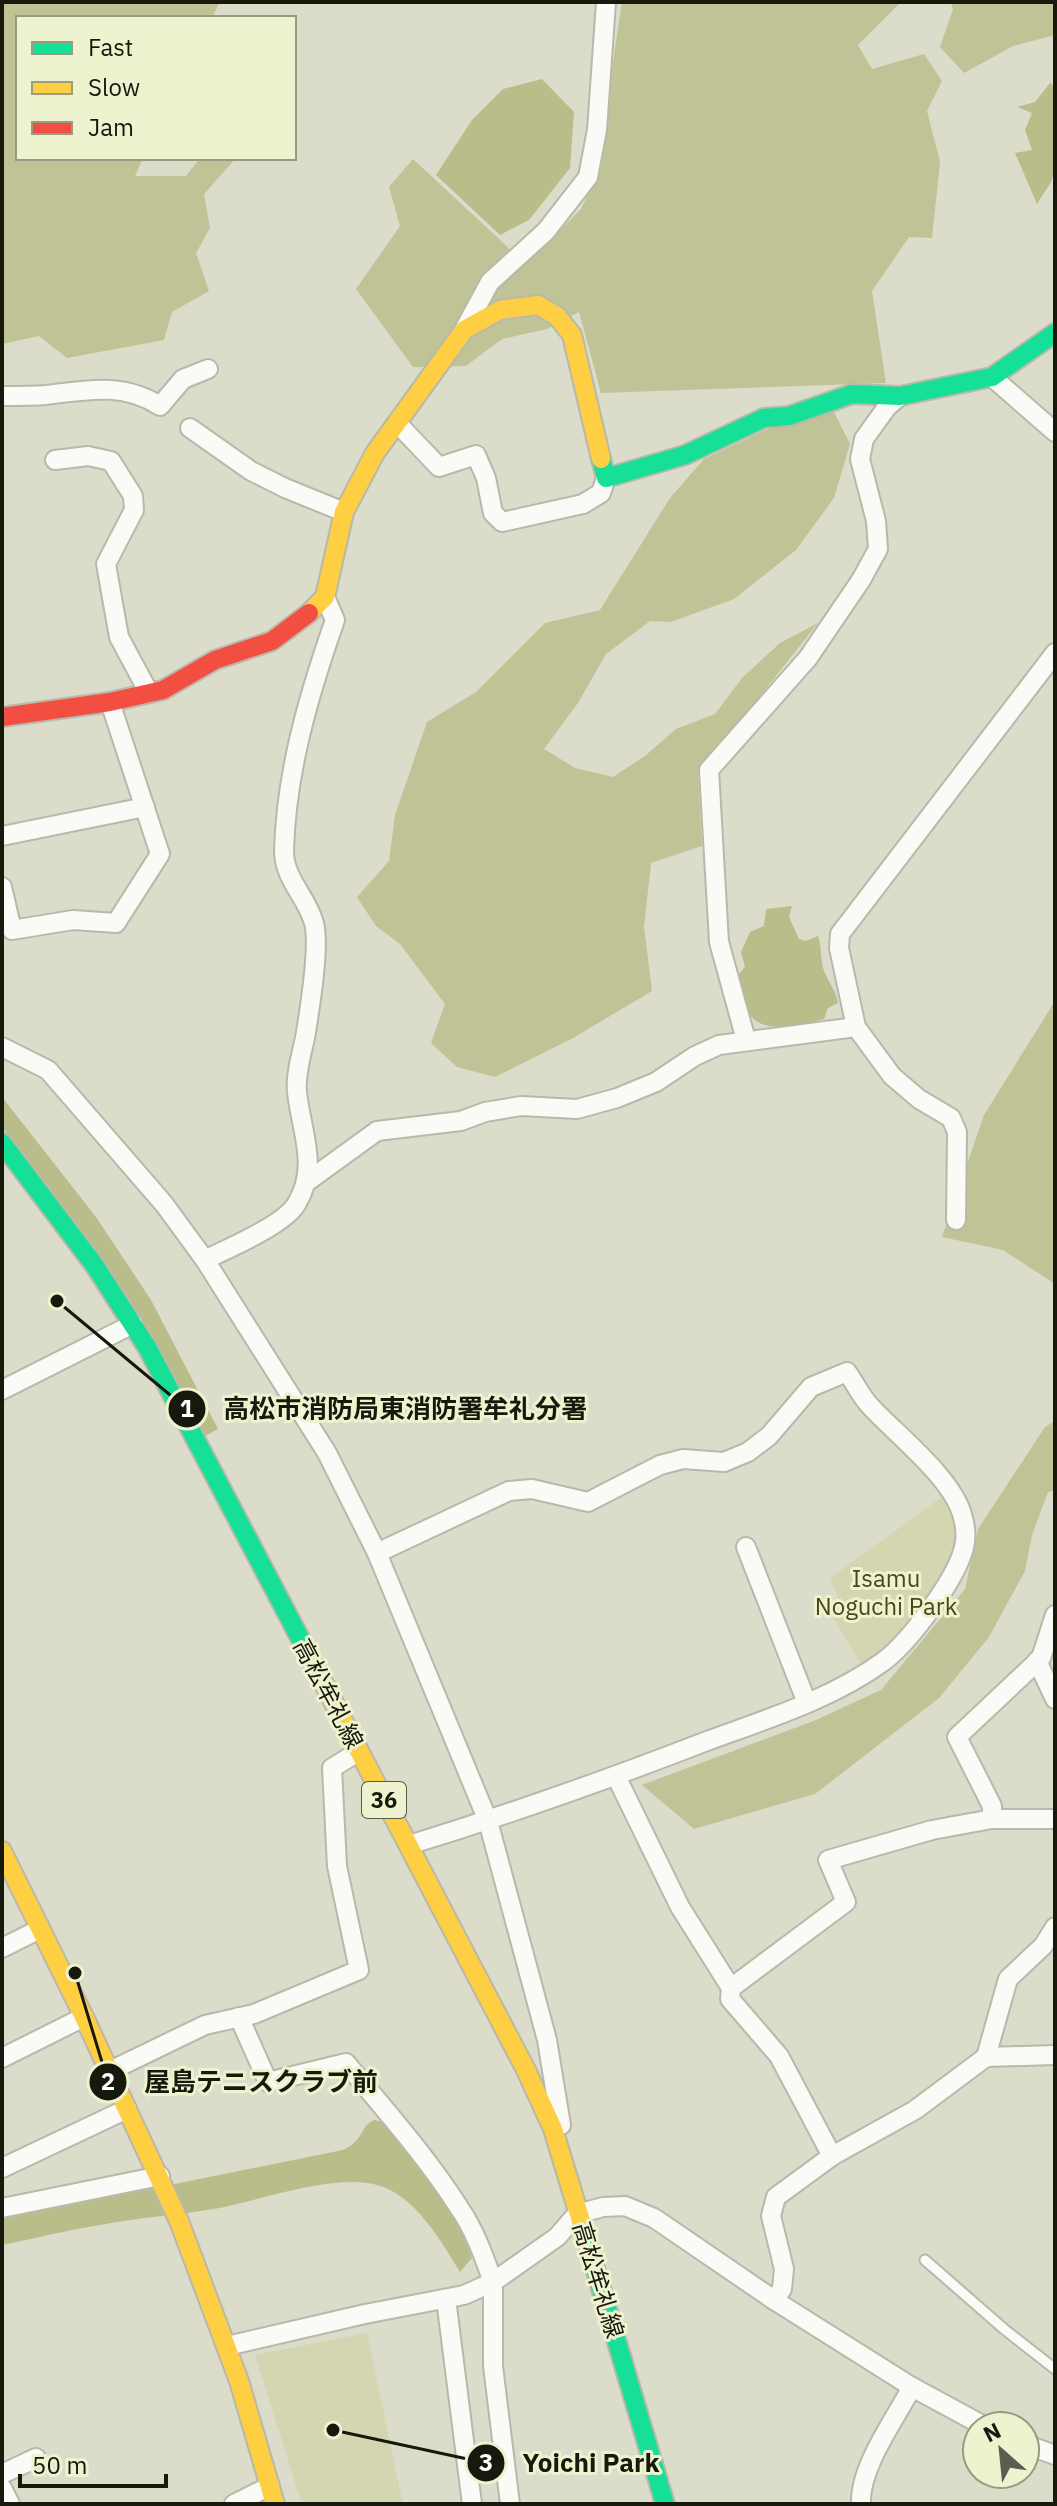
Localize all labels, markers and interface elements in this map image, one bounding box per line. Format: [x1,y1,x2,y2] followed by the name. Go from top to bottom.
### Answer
[16,16,296,160] legend
[88,31,133,63] text: Fast
[88,71,140,103] text: Slow
[88,111,134,143] text: Jam
[167,1384,603,1434] callout: 高松市消防局東消防署牟礼分署
[223,1391,587,1425] text: 高松市消防局東消防署牟礼分署
[180,1392,194,1424] text: 1
[815,1562,958,1622] park label: Isamu Noguchi Park
[287,1633,371,1754] street label: 高松牟礼線
[362,1782,406,1818] road number: 36
[88,2057,394,2107] callout: 屋島テニスクラブ前
[144,2064,378,2098] text: 屋島テニスクラブ前
[101,2065,115,2097] text: 2
[566,2218,632,2342] street label: 高松牟礼線
[961,2410,1041,2490] north arrow
[978,2415,1005,2448] text: N
[20,2438,166,2488] scale bar
[466,2438,675,2488] callout: Yoichi Park
[523,2445,659,2479] text: Yoichi Park
[479,2446,493,2478] text: 3
[32,2449,87,2481] text: 50 m

